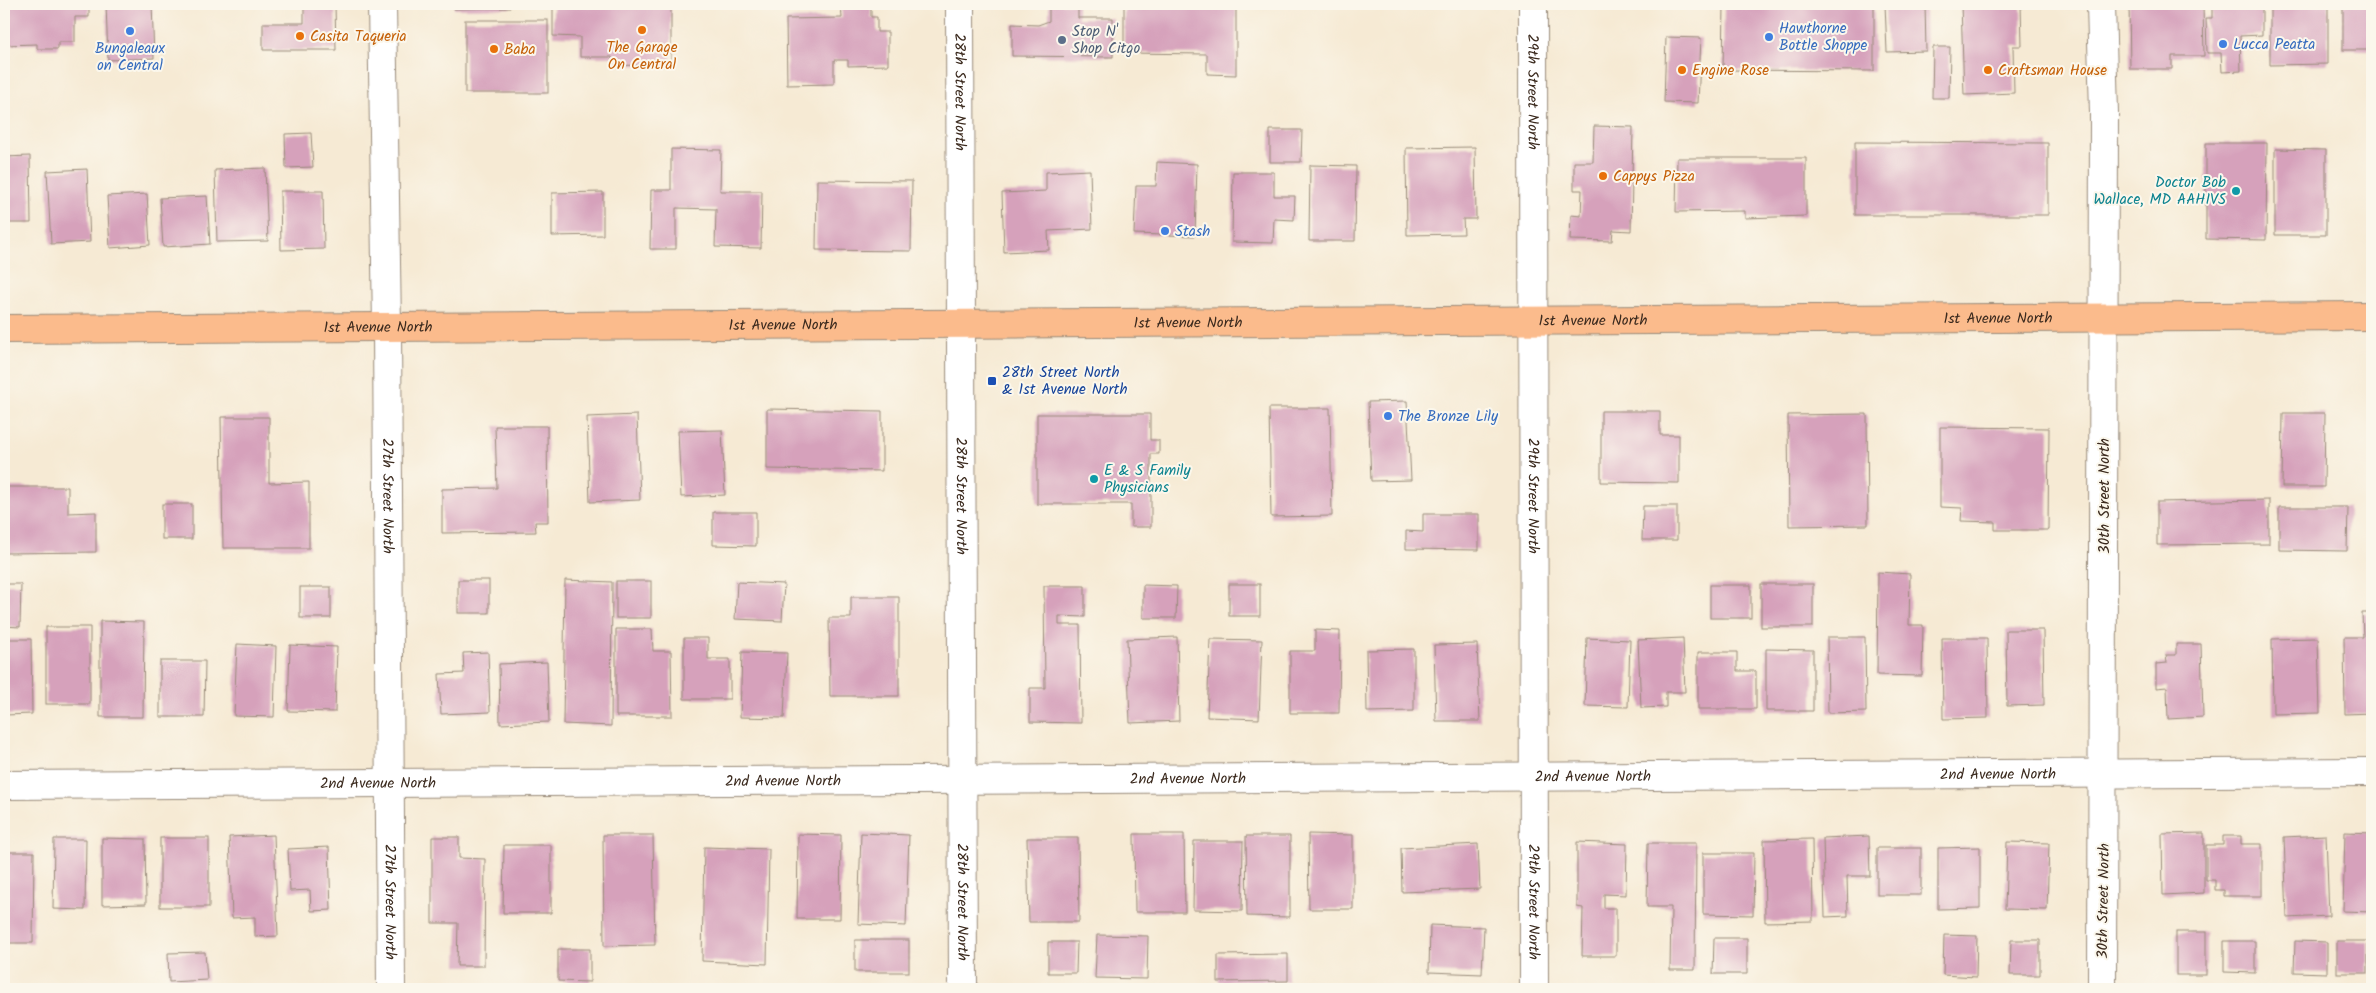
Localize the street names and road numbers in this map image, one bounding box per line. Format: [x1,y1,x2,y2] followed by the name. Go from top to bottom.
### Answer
[947,33,971,151] street label: 28th Street North
[1520,34,1544,150] street label: 29th Street North
[1943,307,2053,331] street label: 1st Avenue North
[1538,309,1648,334] street label: 1st Avenue North
[1133,311,1243,336] street label: 1st Avenue North
[728,313,838,338] street label: 1st Avenue North
[323,316,433,340] street label: 1st Avenue North
[948,437,973,555] street label: 28th Street North
[375,438,399,554] street label: 27th Street North
[1520,438,1545,554] street label: 29th Street North
[2093,438,2117,554] street label: 30th Street North
[1940,763,2056,787] street label: 2nd Avenue North
[1535,765,1651,790] street label: 2nd Avenue North
[1130,767,1246,792] street label: 2nd Avenue North
[725,769,841,794] street label: 2nd Avenue North
[320,772,436,796] street label: 2nd Avenue North
[950,843,974,961] street label: 28th Street North
[2091,843,2117,959] street label: 30th Street North
[377,844,402,960] street label: 27th Street North
[1521,844,1545,960] street label: 29th Street North

